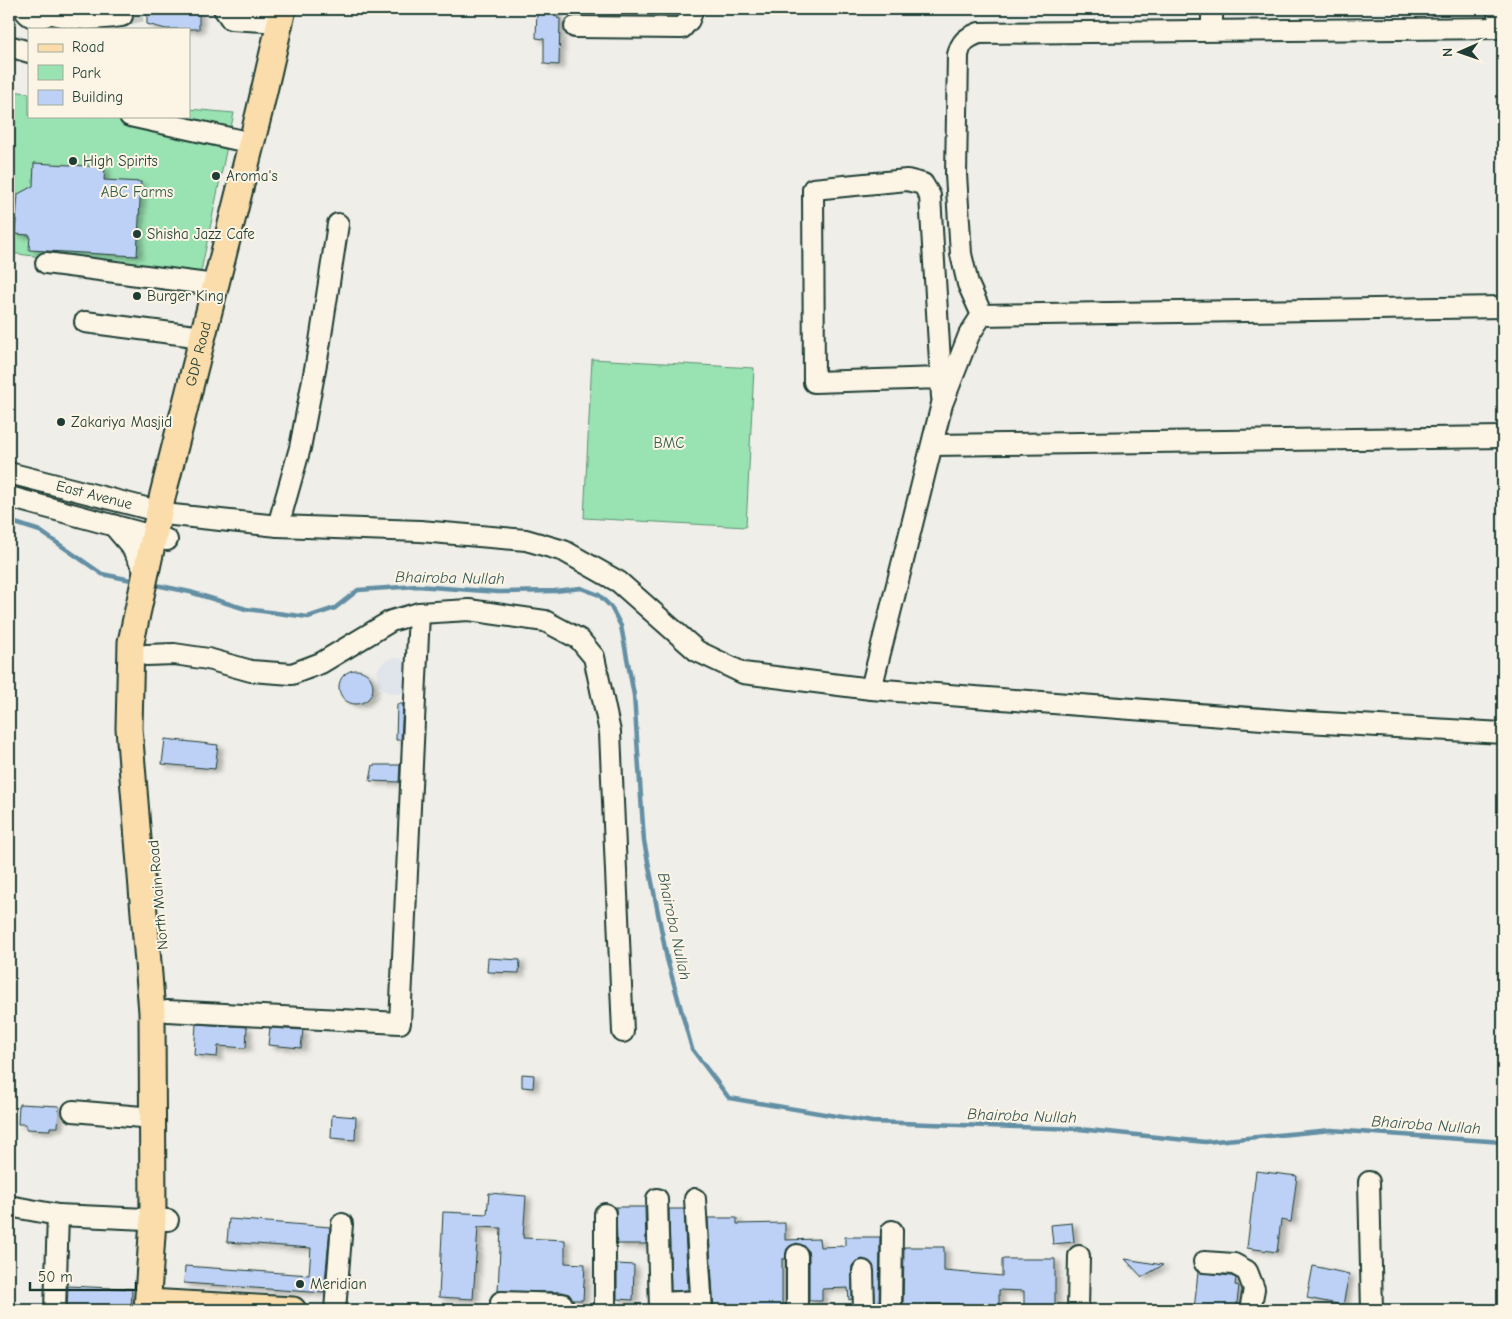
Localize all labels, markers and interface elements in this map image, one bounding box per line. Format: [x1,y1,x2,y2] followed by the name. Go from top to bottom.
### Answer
[28,28,190,118] legend
[1434,28,1484,78] north arrow
[72,38,104,56] text: Road
[1439,48,1456,57] text: N
[72,64,101,82] text: Park
[72,88,123,106] text: Building
[83,152,158,170] place label: High Spirits
[67,155,79,167] marker: High Spirits
[226,167,278,185] place label: Aroma's
[210,170,222,182] marker: Aroma's
[101,183,173,201] park label: ABC Farms
[147,225,255,243] place label: Shisha Jazz Cafe
[131,228,143,240] marker: Shisha Jazz Cafe
[147,287,224,305] place label: Burger King
[131,290,143,302] marker: Burger King
[181,320,215,388] street label: GDP Road
[71,413,172,431] place label: Zakariya Masjid
[55,416,67,428] marker: Zakariya Masjid
[653,434,685,452] park label: BMC
[54,476,135,513] street label: East Avenue
[395,568,505,588] water label: Bhairoba Nullah
[144,839,172,951] street label: North Main Road
[654,871,694,982] water label: Bhairoba Nullah
[967,1105,1077,1127] water label: Bhairoba Nullah
[1371,1112,1481,1138] water label: Bhairoba Nullah
[30,1259,136,1291] scale bar
[38,1268,73,1286] text: 50 m
[310,1275,367,1293] place label: Meridian
[294,1278,306,1290] marker: Meridian

